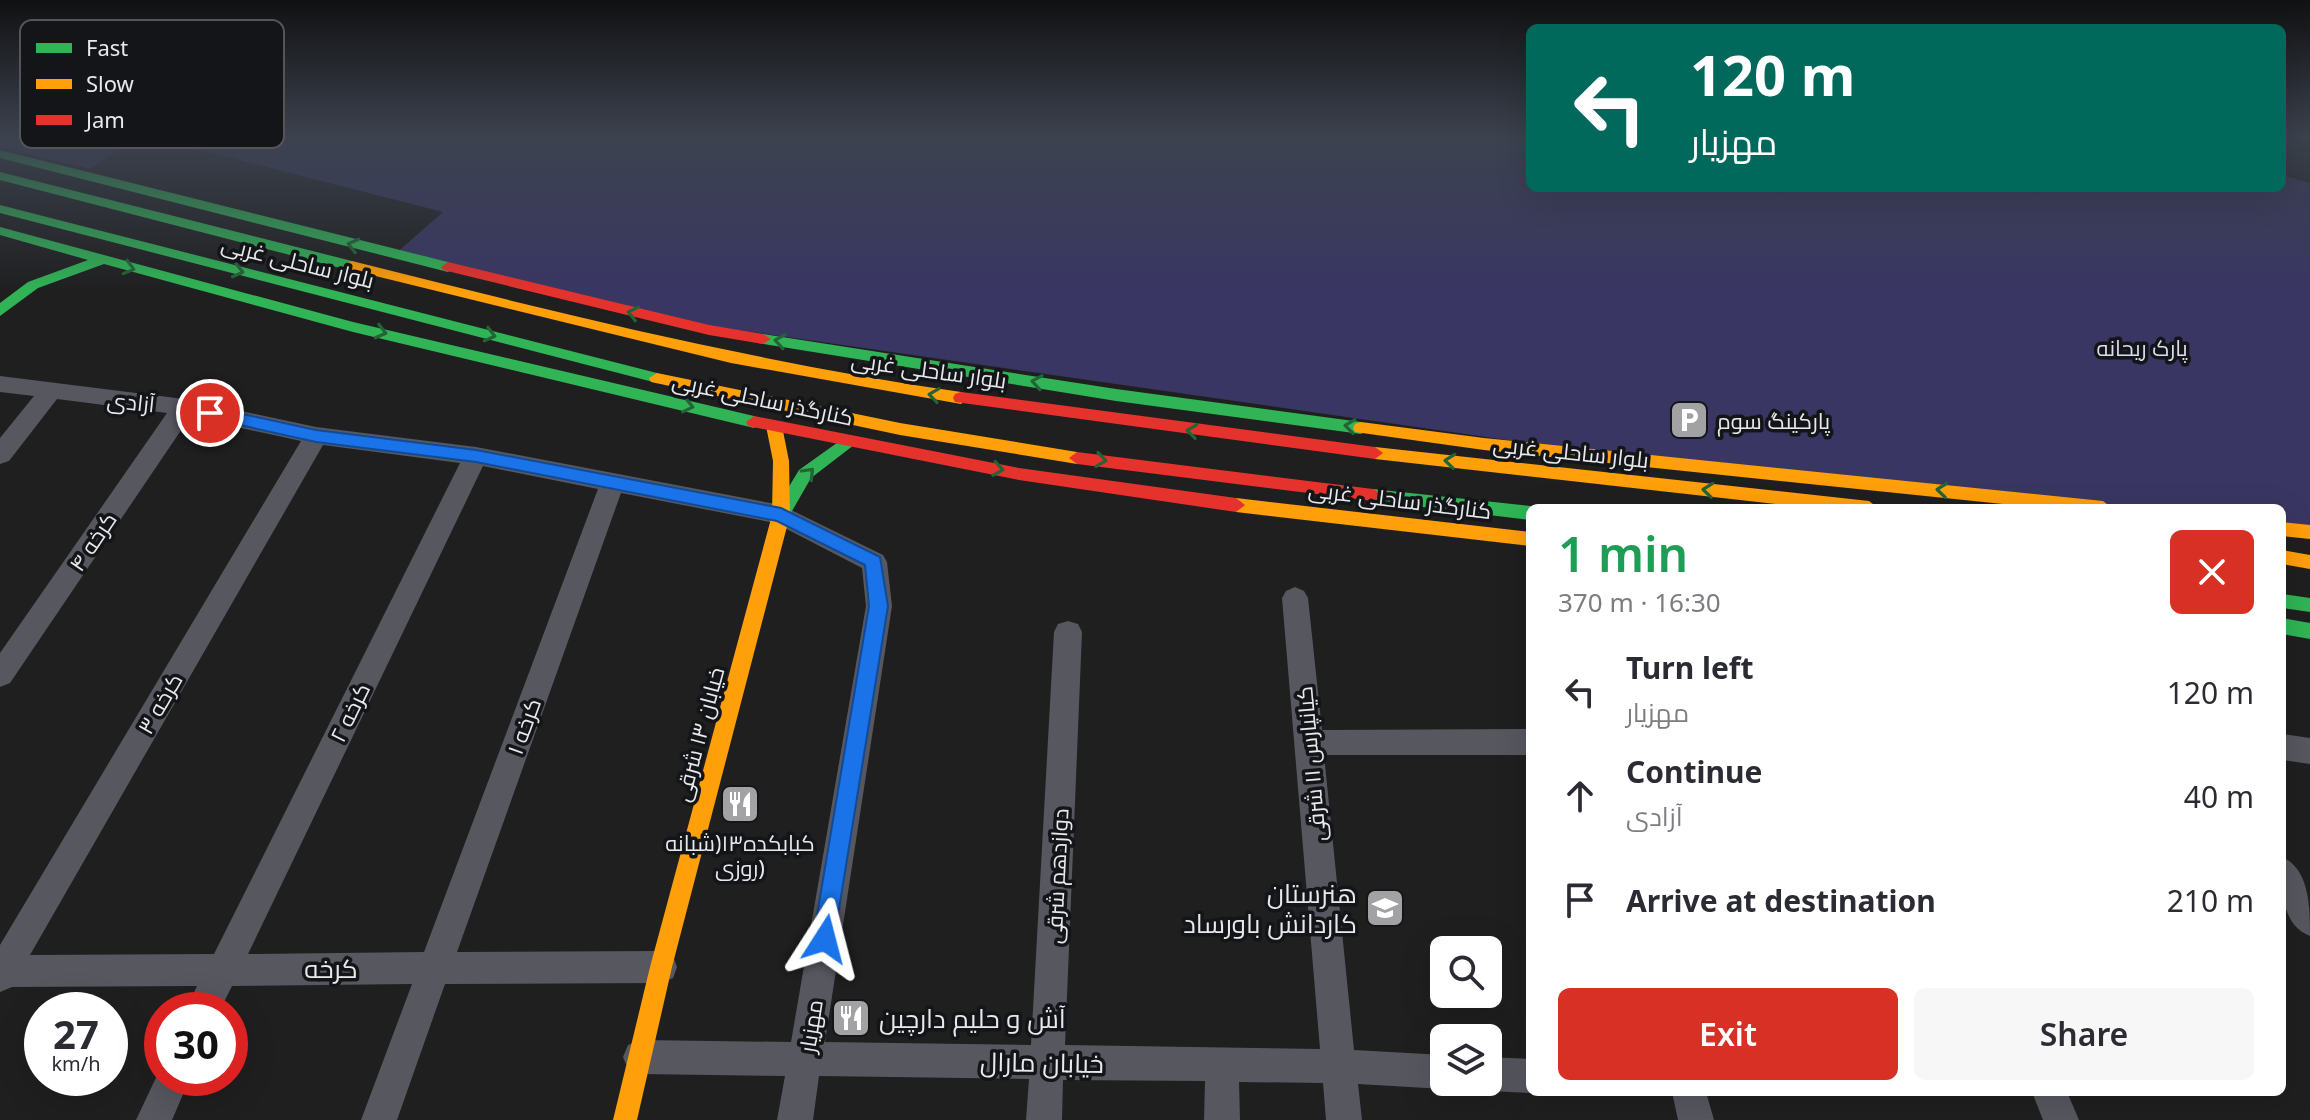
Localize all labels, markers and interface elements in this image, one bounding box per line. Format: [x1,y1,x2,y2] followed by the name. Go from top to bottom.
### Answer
[20,20,284,148] legend
[86,32,128,62] text: Fast
[1690,36,1855,112] text: 120 m
[1558,56,1662,160] icon: left
[86,68,135,98] text: Slow
[84,104,125,134] text: Jam
[1690,117,1777,166] text: مهزیار
[218,228,378,294] street label: بلوار ساحلی غربی
[347,237,360,254] one-way arrow
[121,258,135,275] one-way arrow
[231,261,245,278] one-way arrow
[627,305,640,322] one-way arrow
[373,322,387,339] one-way arrow
[482,326,496,343] one-way arrow
[2096,332,2188,363] park label: پارک ریحانه
[773,334,787,351] one-way arrow
[849,343,1009,395] street label: بلوار ساحلی غربی
[670,364,856,432] street label: کنارگذر ساحلی غربی
[1030,374,1044,391] one-way arrow
[176,379,244,447] pin
[106,384,156,418] street label: آزادی
[927,386,940,403] one-way arrow
[188,391,232,435] icon: arrive
[681,397,694,414] one-way arrow
[1668,399,1710,441] parking icon: پارکینگ سوم
[1717,405,1830,437] place label: پارکینگ سوم
[1343,418,1357,435] one-way arrow
[1185,423,1199,440] one-way arrow
[1492,428,1650,474] street label: بلوار ساحلی غربی
[1095,452,1108,469] one-way arrow
[1443,453,1456,470] one-way arrow
[991,460,1004,477] one-way arrow
[800,468,815,482] one-way arrow
[1307,473,1493,525] street label: کنارگذر ساحلی غربی
[1935,481,1948,498] one-way arrow
[1701,482,1714,499] one-way arrow
[61,505,123,577] street label: کرخه ۴
[1558,521,1688,586] text: 1 min
[2170,530,2254,614] button: close
[1558,584,1721,620] text: 370 m · 16:30
[1626,647,1754,688] text: Turn left
[666,663,730,805] street label: خیابان ۱۳ شرقی
[130,667,188,739] street label: کرخه ۳
[1558,670,1602,714] icon: left
[2167,672,2254,713] text: 120 m
[322,677,376,747] street label: کرخه ۲
[1288,685,1332,843] street label: کیانپارس ۱۱ شرقی
[499,694,547,758] street label: کرخه ۱
[1626,694,1689,730] text: مهزیار
[1626,751,1762,792] text: Continue
[1558,774,1602,818] icon: ahead
[2184,776,2254,817] text: 40 m
[719,783,761,825] restaurant icon: کبابکده۱۳(شبانه روزی)
[1626,798,1683,834] text: آزادی
[1037,808,1077,945] street label: دوازدهم شرقی
[665,827,815,882] place label: کبابکده۱۳(شبانه روزی)
[1183,875,1357,941] place label: هنرستان کاردانش باورساد
[1558,878,1602,922] icon: arrive
[1626,880,1936,921] text: Arrive at destination
[2167,880,2254,921] text: 210 m
[1364,887,1406,929] school or university icon: هنرستان کاردانش باورساد
[783,897,867,981] position arrow
[1430,936,1502,1096] map controls
[1430,936,1502,1008] button: search
[304,950,358,986] street label: کرخه
[1558,988,1898,1080] button: Exit
[1914,988,2254,1080] button: Share
[144,992,248,1096] speed limit sign: 30
[791,997,829,1057] street label: مهزیار
[830,997,872,1039] restaurant icon: آش و حلیم دارچین
[879,1000,1066,1037] place label: آش و حلیم دارچین
[53,1006,99,1061] text: 27
[1430,1024,1502,1096] button: layers
[980,1043,1104,1081] street label: خیابان مارال
[51,1050,101,1077] text: km/h

